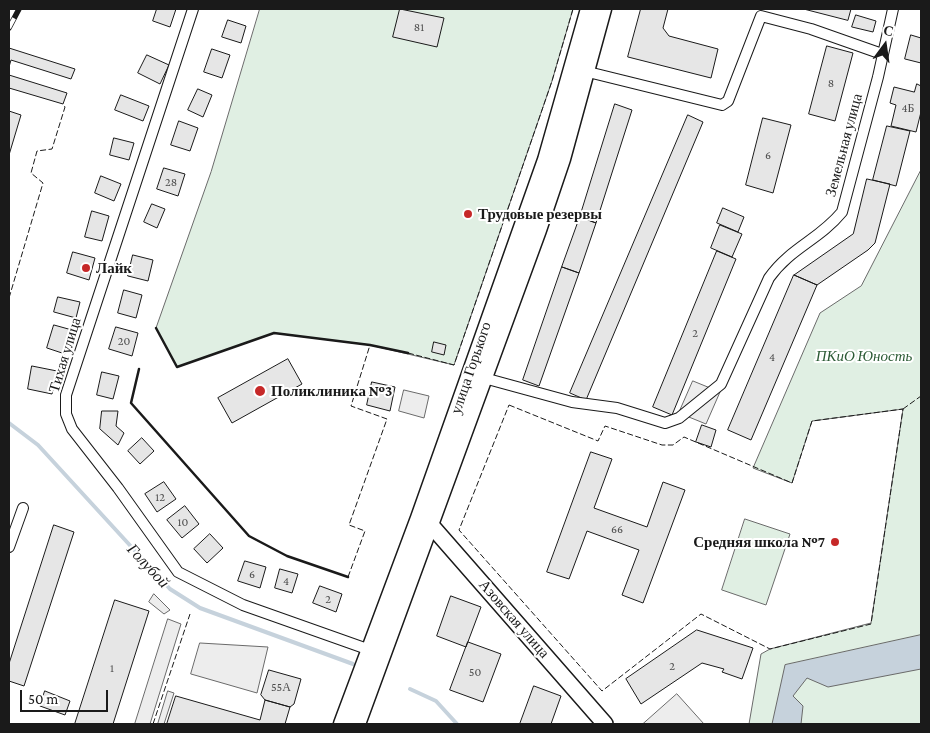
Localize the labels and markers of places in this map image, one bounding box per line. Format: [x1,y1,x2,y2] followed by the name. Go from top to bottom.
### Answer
[478,205,602,223] place label: Трудовые резервы
[462,208,474,220] marker: Трудовые резервы
[96,259,132,277] place label: Лайк
[80,262,92,274] marker: Лайк
[271,382,392,400] place label: Поликлиника №3
[253,384,267,398] marker: Поликлиника №3
[693,533,825,551] place label: Средняя школа №7
[829,536,841,548] marker: Средняя школа №7

